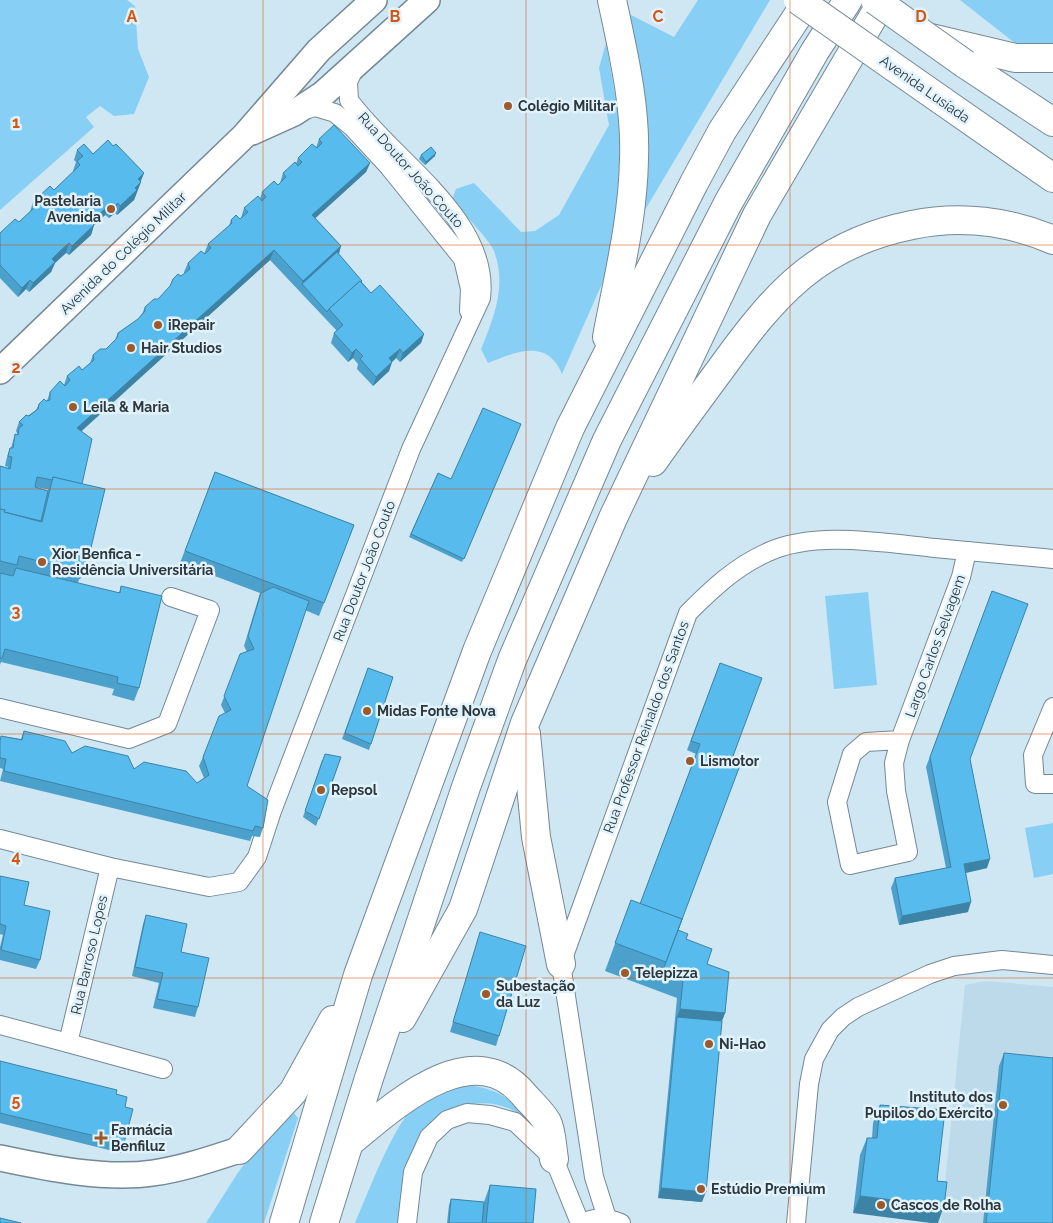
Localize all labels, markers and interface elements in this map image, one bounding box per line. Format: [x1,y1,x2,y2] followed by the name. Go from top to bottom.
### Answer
[127,7,138,26] text: A
[390,7,401,26] text: B
[653,7,664,26] text: C
[915,7,927,26] text: D
[877,52,973,126] street label: Avenida Lusíada
[518,98,616,114] place label: Colégio Militar
[502,100,514,112] marker: Colégio Militar
[355,109,467,231] street label: Rua Doutor João Couto
[12,113,20,132] text: 1
[57,188,189,318] street label: Avenida do Colégio Militar
[34,193,101,225] place label: Pastelaria Avenida
[105,203,117,215] marker: Pastelaria Avenida
[168,317,215,333] place label: iRepair
[152,319,164,331] marker: iRepair
[141,340,222,356] place label: Hair Studios
[125,342,137,354] marker: Hair Studios
[11,358,21,377] text: 2
[83,399,169,415] place label: Leila & Maria
[67,401,79,413] marker: Leila & Maria
[330,498,398,644] street label: Rua Doutor João Couto
[51,546,213,578] place label: Xior Benfica - Residência Universitária
[36,556,48,568] marker: Xior Benfica - Residência Universitária
[902,573,968,719] street label: Largo Carlos Selvagem
[12,602,21,621] text: 3
[600,619,692,835] street label: Rua Professor Reinaldo dos Santos
[377,703,496,719] place label: Midas Fonte Nova
[361,705,373,717] marker: Midas Fonte Nova
[700,753,760,769] place label: Lismotor
[684,755,696,767] marker: Lismotor
[331,782,378,798] place label: Repsol
[315,784,327,796] marker: Repsol
[11,847,21,866] text: 4
[67,894,111,1016] street label: Rua Barroso Lopes
[635,965,698,981] place label: Telepizza
[619,967,631,979] marker: Telepizza
[496,978,576,1010] place label: Subestação da Luz
[480,988,492,1000] marker: Subestação da Luz
[719,1036,766,1052] place label: Ni-Hao
[703,1038,715,1050] marker: Ni-Hao
[865,1089,994,1121] place label: Instituto dos Pupilos do Exército
[12,1091,21,1110] text: 5
[997,1099,1009,1111] marker: Instituto dos Pupilos do Exército
[111,1122,172,1154] place label: Farmácia Benfiluz
[95,1132,107,1144] marker: Farmácia Benfiluz
[711,1181,825,1197] place label: Estúdio Premium
[695,1183,707,1195] marker: Estúdio Premium
[891,1197,1001,1213] place label: Cascos de Rolha
[875,1199,887,1211] marker: Cascos de Rolha

